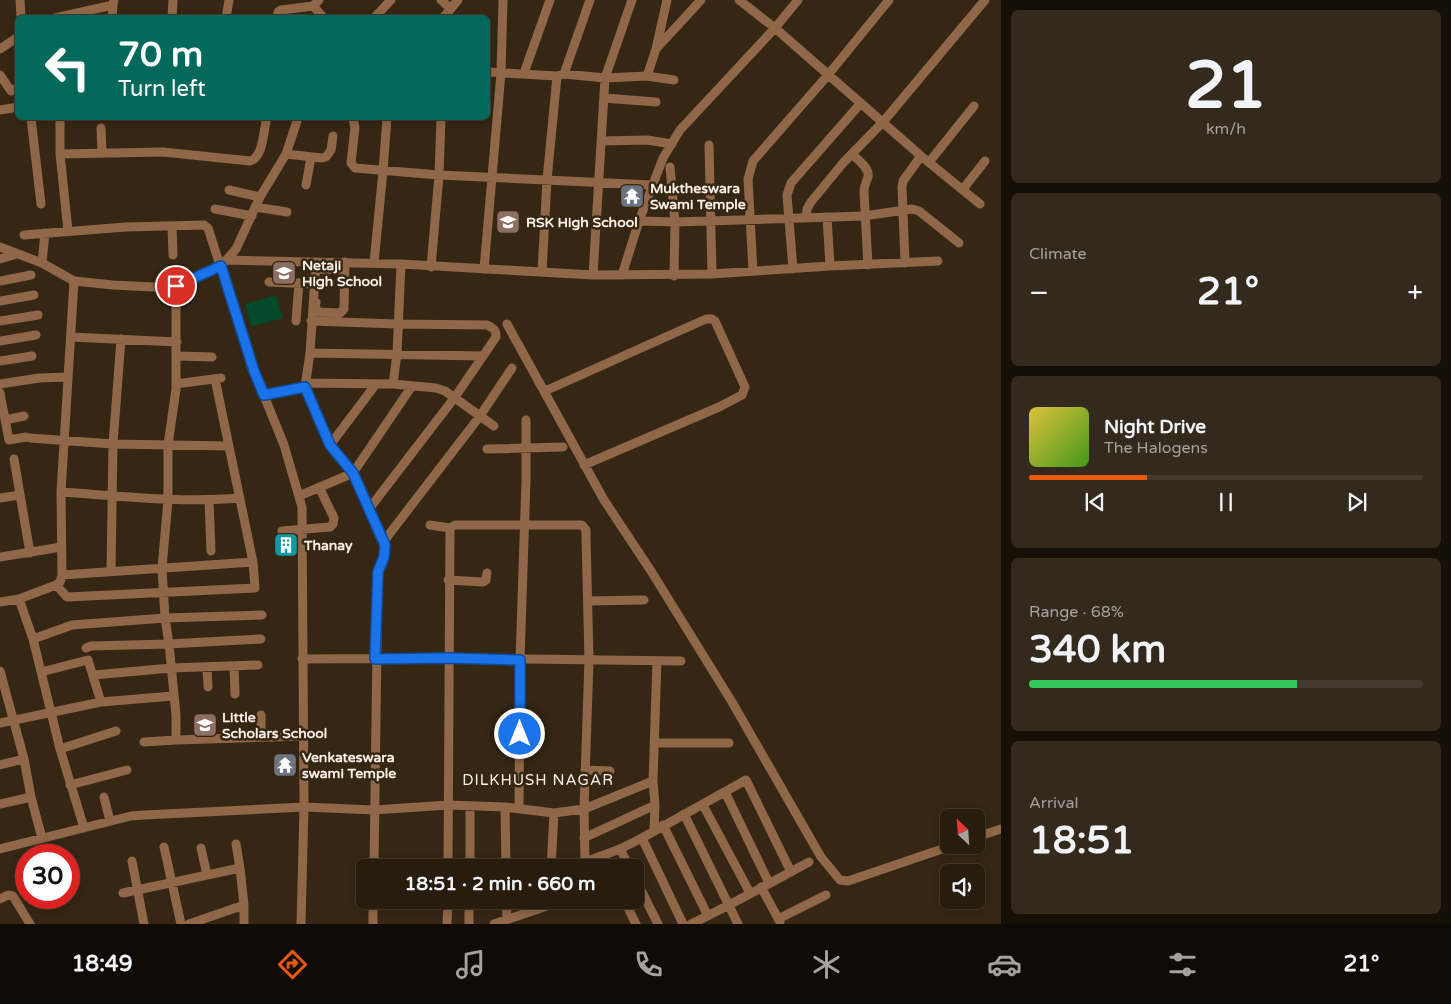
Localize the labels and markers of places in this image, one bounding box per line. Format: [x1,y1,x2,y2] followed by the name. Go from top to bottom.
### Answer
[650,180,746,213] place label: Muktheswara Swami Temple
[619,183,645,209] temple icon: Muktheswara Swami Temple
[495,209,521,235] school or university icon: RSK High School
[526,214,638,231] place label: RSK High School
[302,257,382,290] place label: Netaji High School
[271,260,297,286] school or university icon: Netaji High School
[155,265,197,307] pin
[273,532,299,558] building icon: Thanay
[303,537,353,554] place label: Thanay
[222,709,327,742] place label: Little Scholars School
[192,712,218,738] school or university icon: Little Scholars School
[302,749,396,782] place label: Venkateswara swami Temple
[272,752,298,778] temple icon: Venkateswara swami Temple

